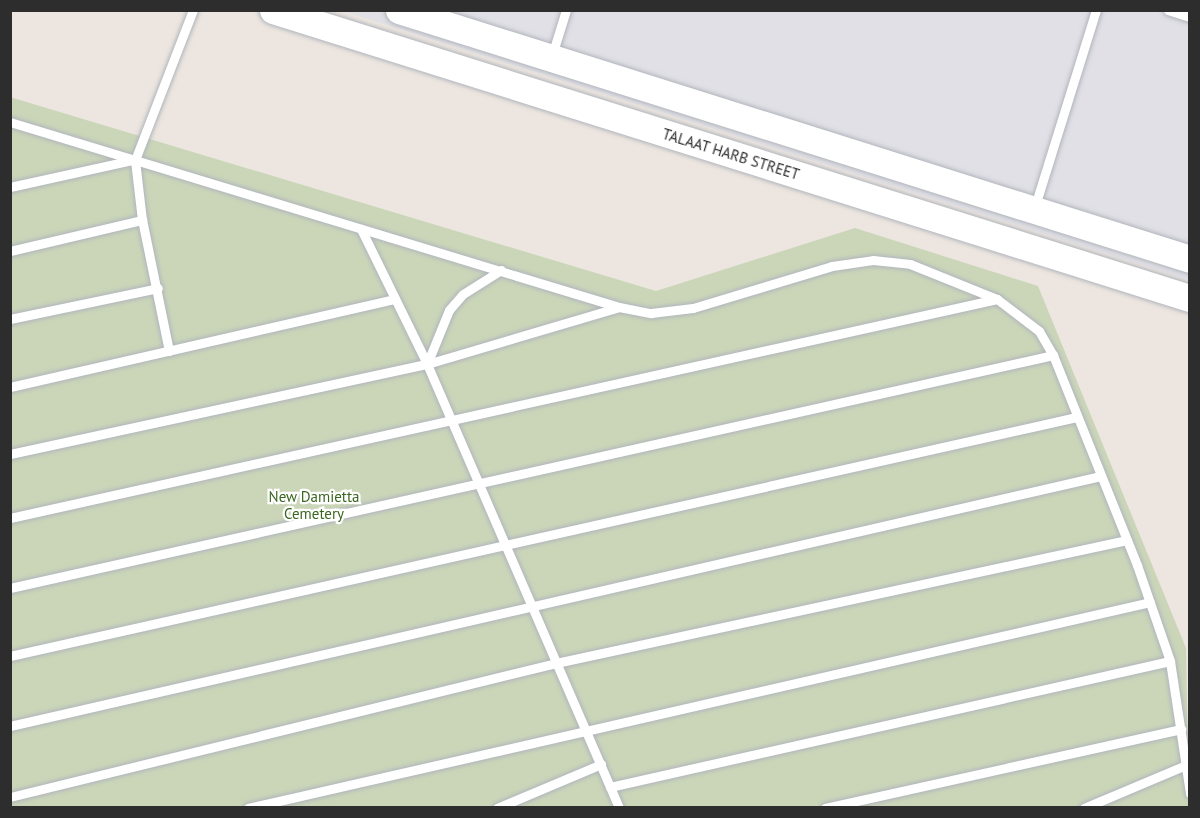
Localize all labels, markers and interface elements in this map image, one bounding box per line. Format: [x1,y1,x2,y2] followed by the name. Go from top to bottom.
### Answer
[660,124,802,184] street label: TALAAT HARB STREET
[268,487,360,522] park label: New Damietta Cemetery

